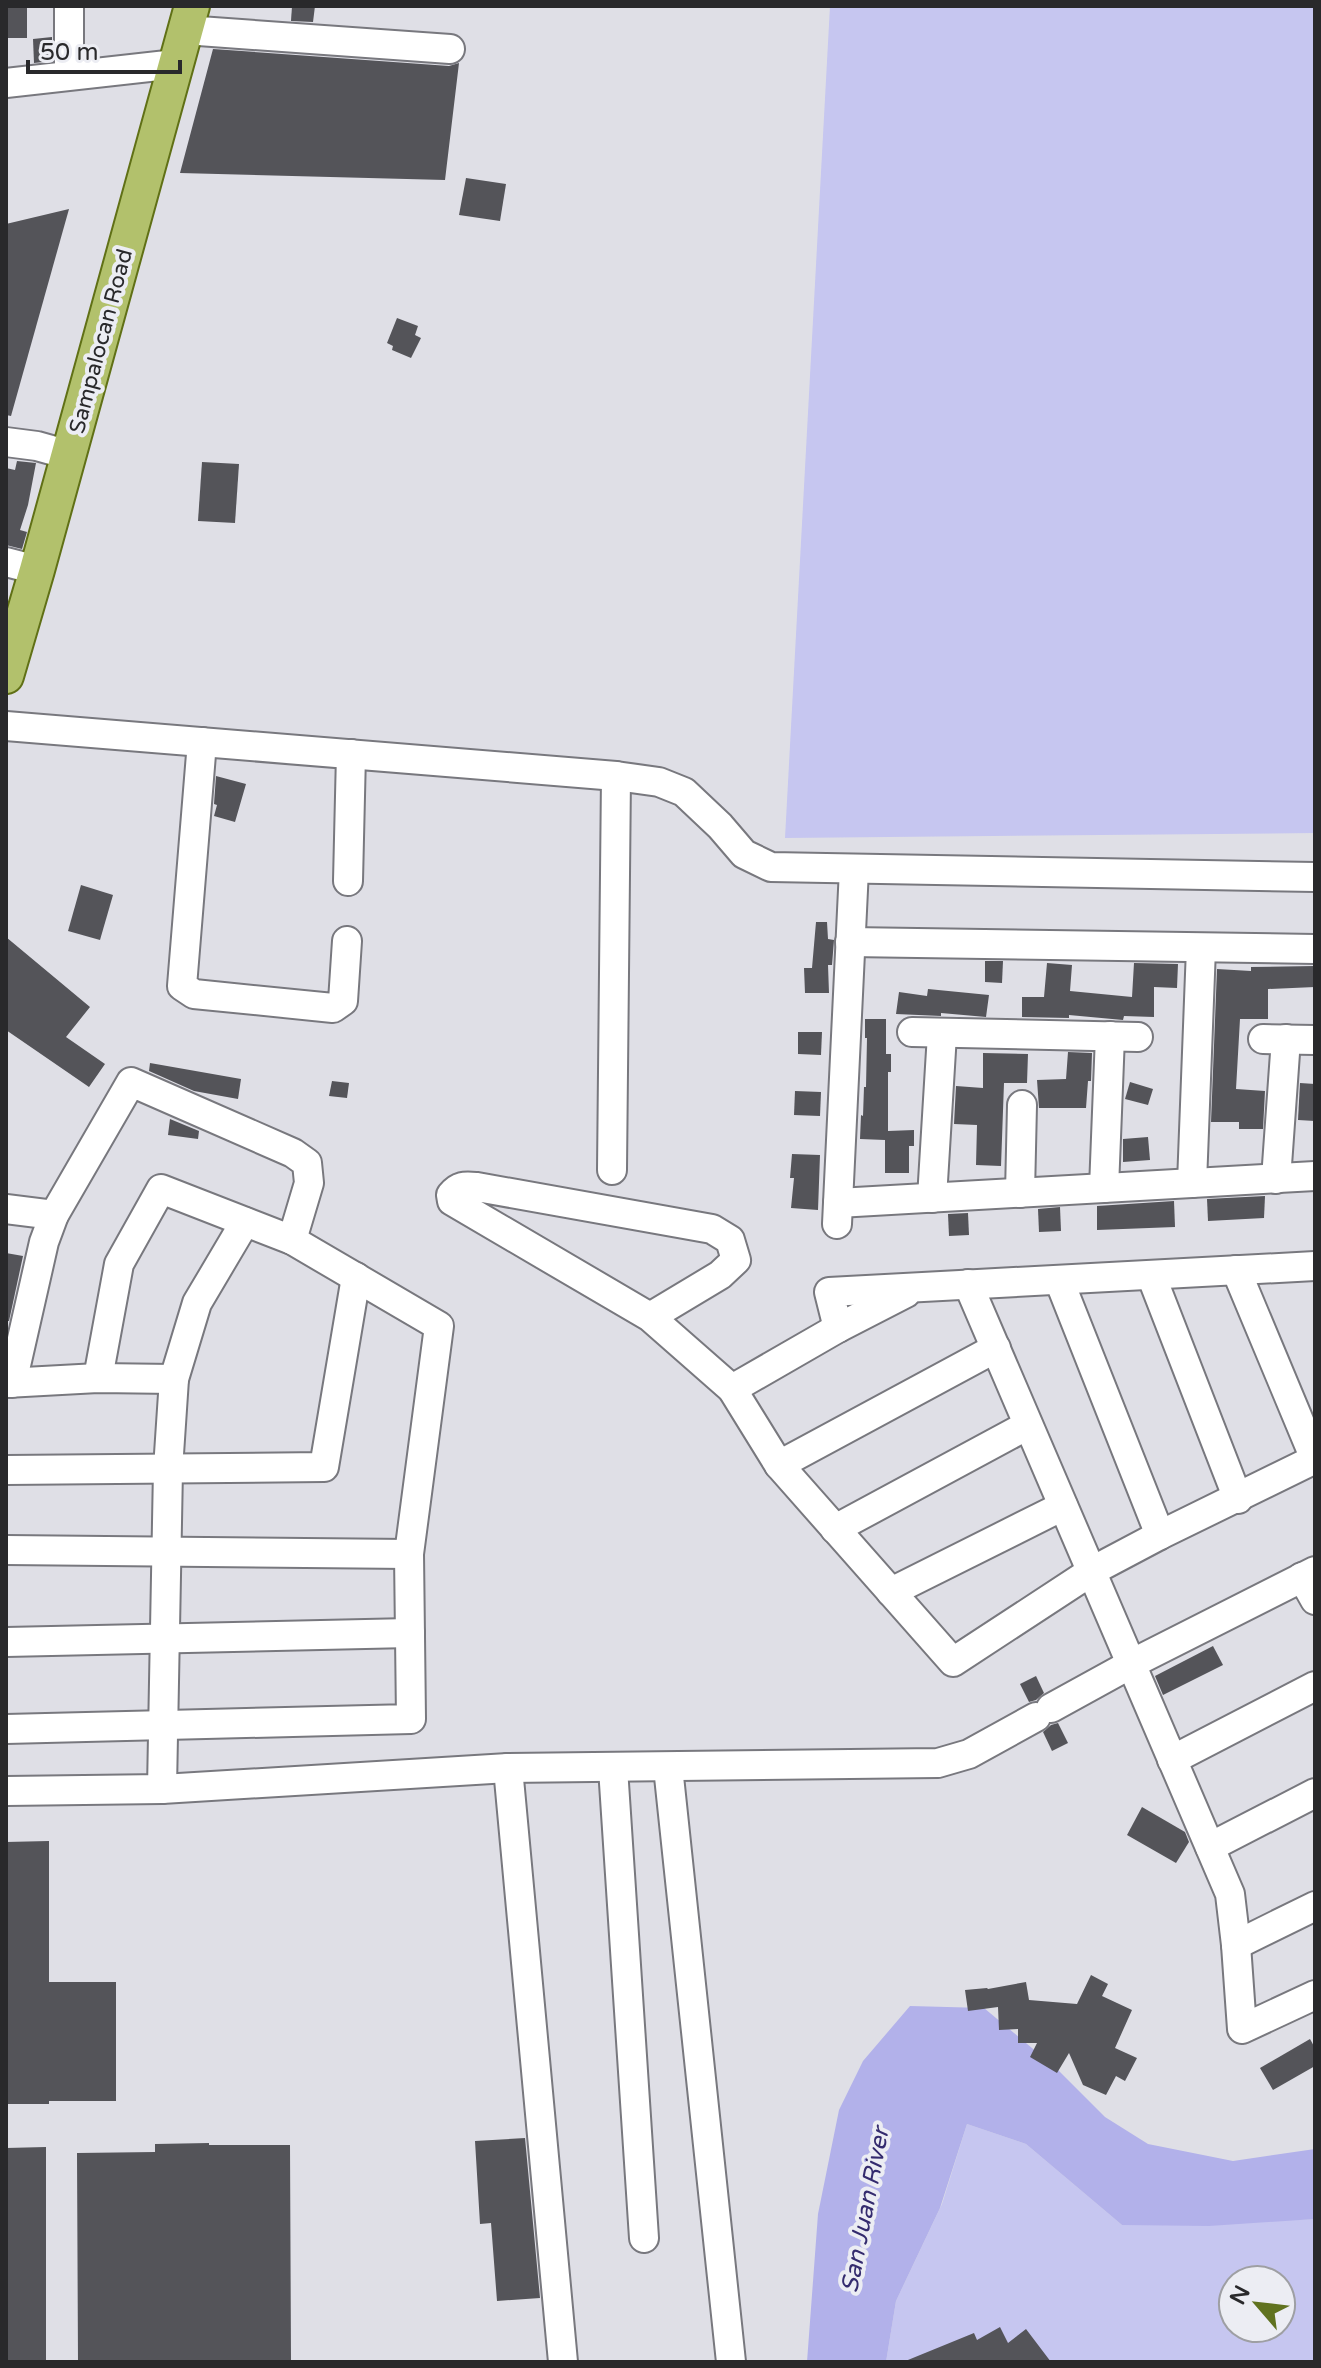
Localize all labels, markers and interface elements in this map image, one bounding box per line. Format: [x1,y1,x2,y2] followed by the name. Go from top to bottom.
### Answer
[28,24,180,74] scale bar
[40,38,98,67] text: 50 m
[64,246,138,436] street label: Sampalocan Road
[835,2122,896,2295] water label: San Juan River
[1217,2264,1297,2344] north arrow
[1225,2281,1256,2309] text: N

